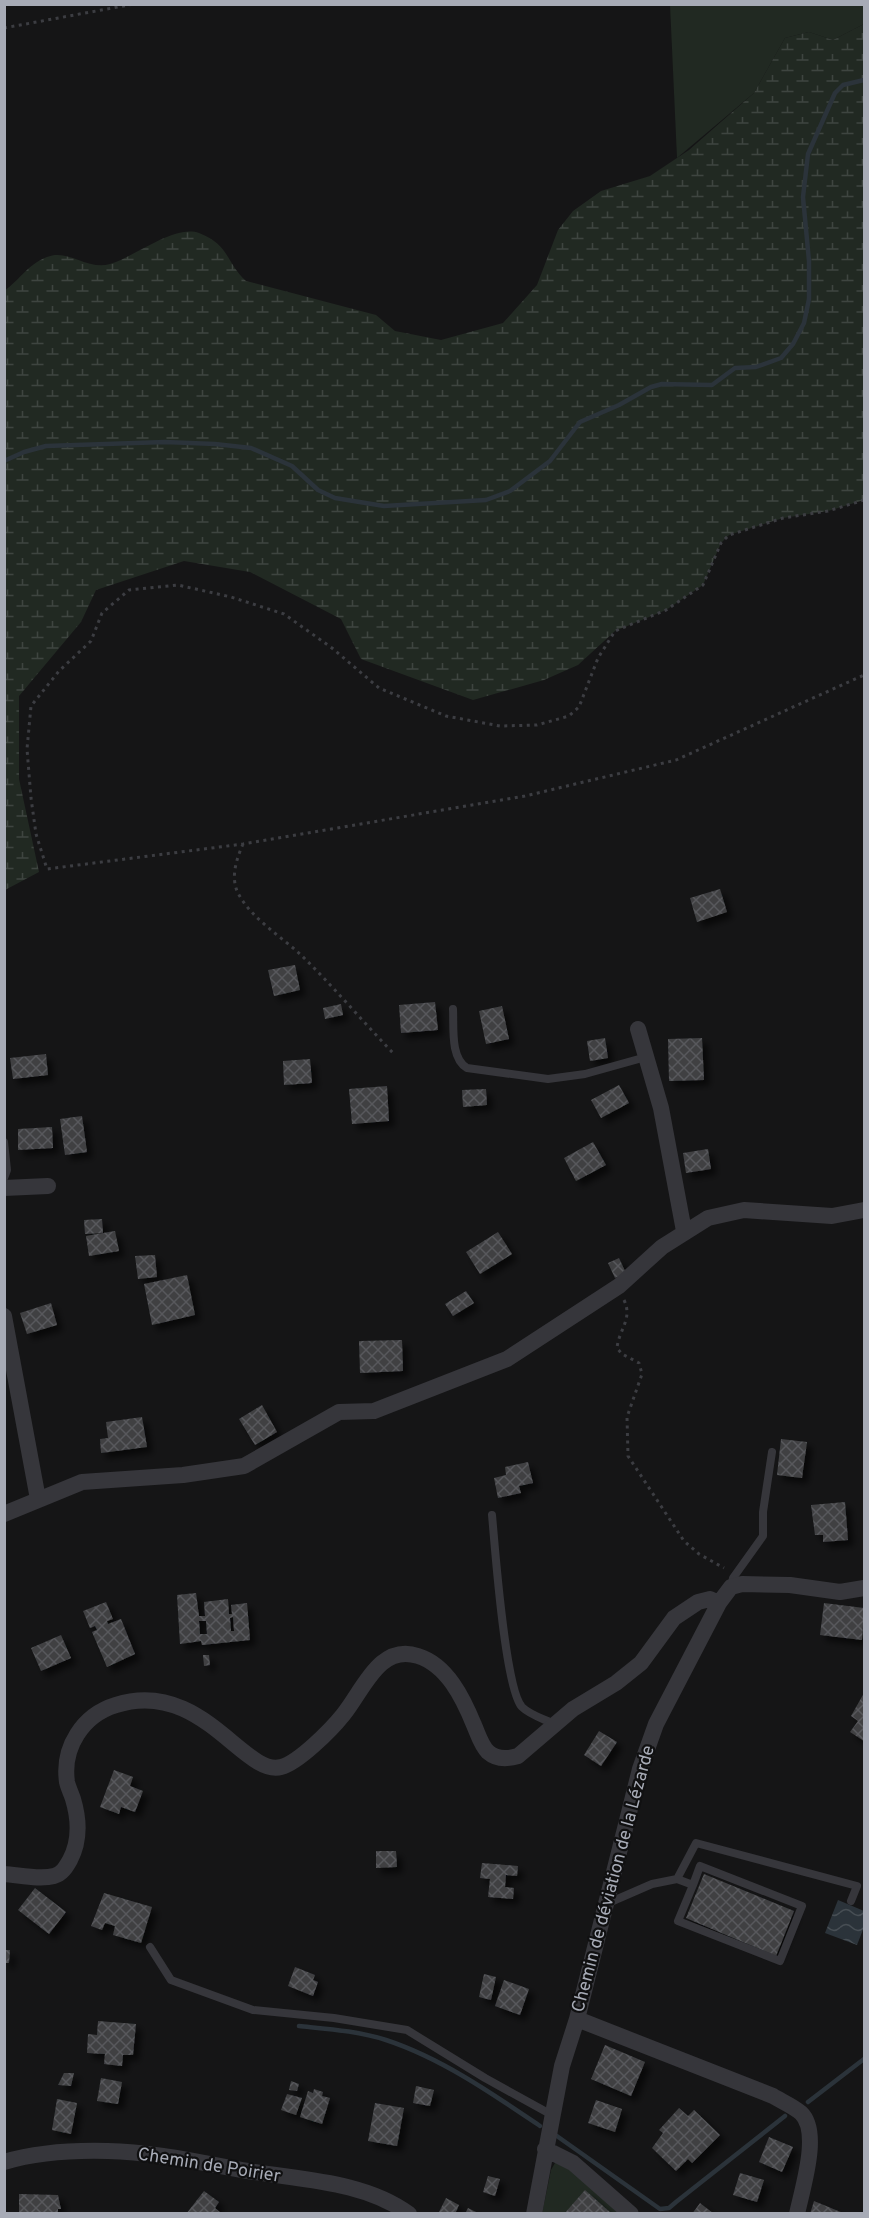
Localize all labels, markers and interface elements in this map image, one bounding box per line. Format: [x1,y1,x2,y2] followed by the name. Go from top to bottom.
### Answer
[567,1743,661,2015] street label: Chemin de déviation de la Lézarde
[136,2143,282,2189] street label: Chemin de Poirier

